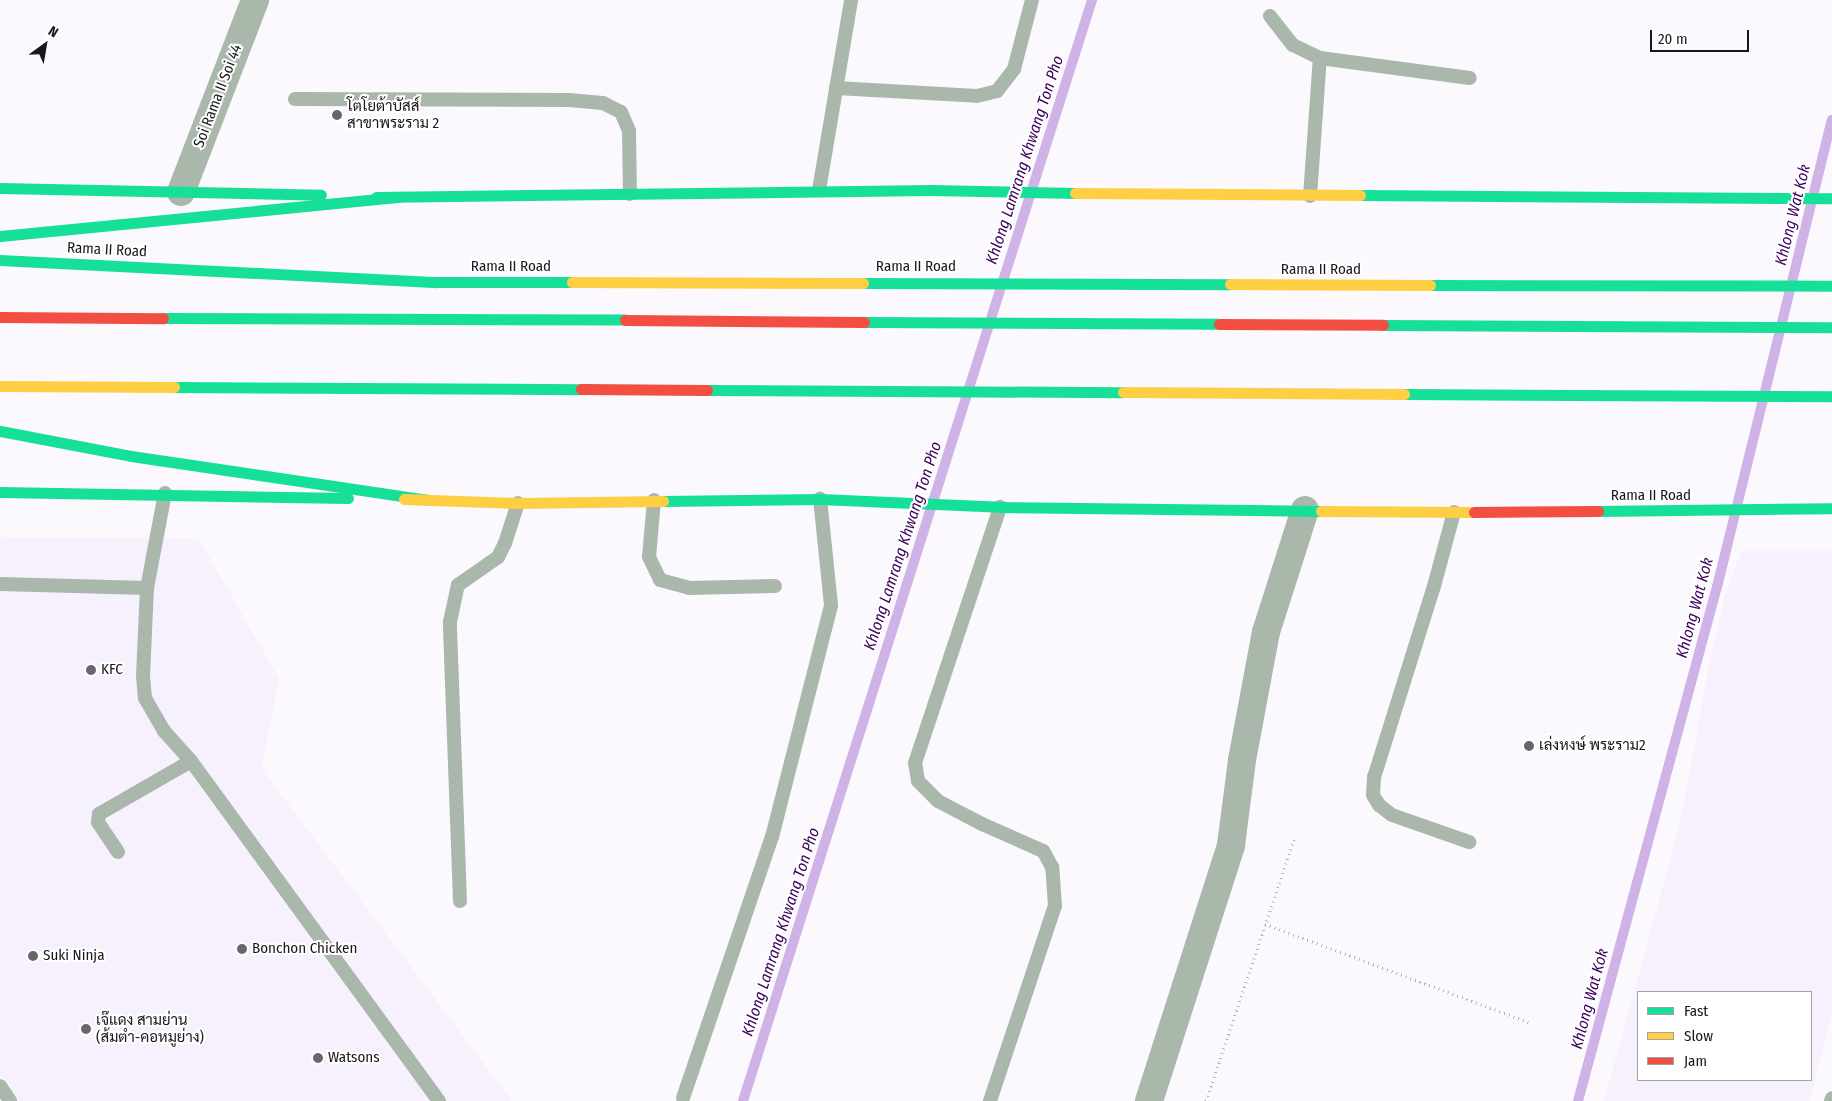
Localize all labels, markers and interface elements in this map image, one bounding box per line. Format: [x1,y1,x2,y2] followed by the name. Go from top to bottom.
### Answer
[20,20,70,70] north arrow
[1652,20,1751,52] scale bar
[45,22,61,41] text: N
[1658,30,1688,48] text: 20 m
[190,42,246,150] street label: Soi Rama II Soi 44
[982,53,1068,267] water label: Khlong Lamrang Khwang Ton Pho
[347,97,439,132] place label: โตโยต้าบัสส์ สาขาพระราม 2
[331,109,343,121] marker: โตโยต้าบัสส์ สาขาพระราม 2
[1771,163,1815,267] water label: Khlong Wat Kok
[66,239,148,261] street label: Rama II Road
[471,258,551,276] street label: Rama II Road
[876,258,956,276] street label: Rama II Road
[1281,261,1361,279] street label: Rama II Road
[860,439,946,653] water label: Khlong Lamrang Khwang Ton Pho
[1611,487,1691,505] street label: Rama II Road
[1672,556,1718,660] water label: Khlong Wat Kok
[101,661,123,679] place label: KFC
[85,664,97,676] marker: KFC
[1539,737,1646,755] place label: เล่งหงษ์ พระราม2
[1523,740,1535,752] marker: เล่งหงษ์ พระราม2
[738,825,824,1039] water label: Khlong Lamrang Khwang Ton Pho
[252,940,357,958] place label: Bonchon Chicken
[236,943,248,955] marker: Bonchon Chicken
[43,947,104,965] place label: Suki Ninja
[1567,947,1613,1051] water label: Khlong Wat Kok
[27,950,39,962] marker: Suki Ninja
[1637,991,1812,1081] legend
[1684,1002,1708,1020] text: Fast
[96,1011,204,1046] place label: เจ๊แดง สามย่าน (ส้มตำ-คอหมูย่าง)
[80,1023,92,1035] marker: เจ๊แดง สามย่าน (ส้มตำ-คอหมูย่าง)
[1684,1027,1713,1045] text: Slow
[328,1049,380,1067] place label: Watsons
[312,1052,324,1064] marker: Watsons
[1684,1052,1707,1070] text: Jam

